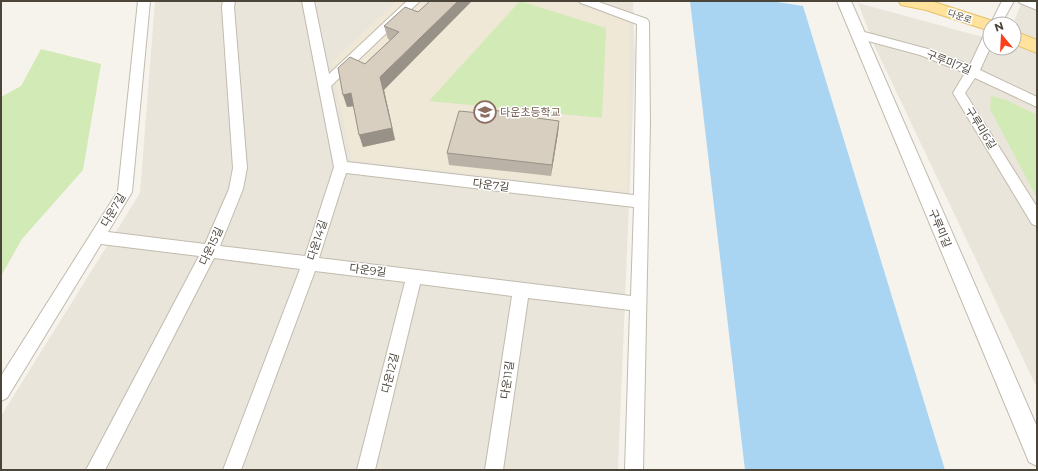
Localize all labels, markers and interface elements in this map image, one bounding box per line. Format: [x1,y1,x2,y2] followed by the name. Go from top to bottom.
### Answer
[946,7,974,25] street label: 다운로
[982,16,1022,56] north arrow
[993,18,1005,35] text: N
[925,47,973,77] street label: 구루미7길
[472,99,498,125] school or university icon: 다운초등학교
[963,104,999,152] street label: 구루미6길
[500,105,561,119] place label: 다운초등학교
[472,176,510,194] street label: 다운7길
[98,191,128,229] street label: 다운7길
[926,207,954,249] street label: 구루미길
[304,218,330,262] street label: 다운14길
[196,225,226,267] street label: 다운15길
[349,261,387,279] street label: 다운9길
[378,352,402,394] street label: 다운12길
[497,360,517,400] street label: 다운11길

